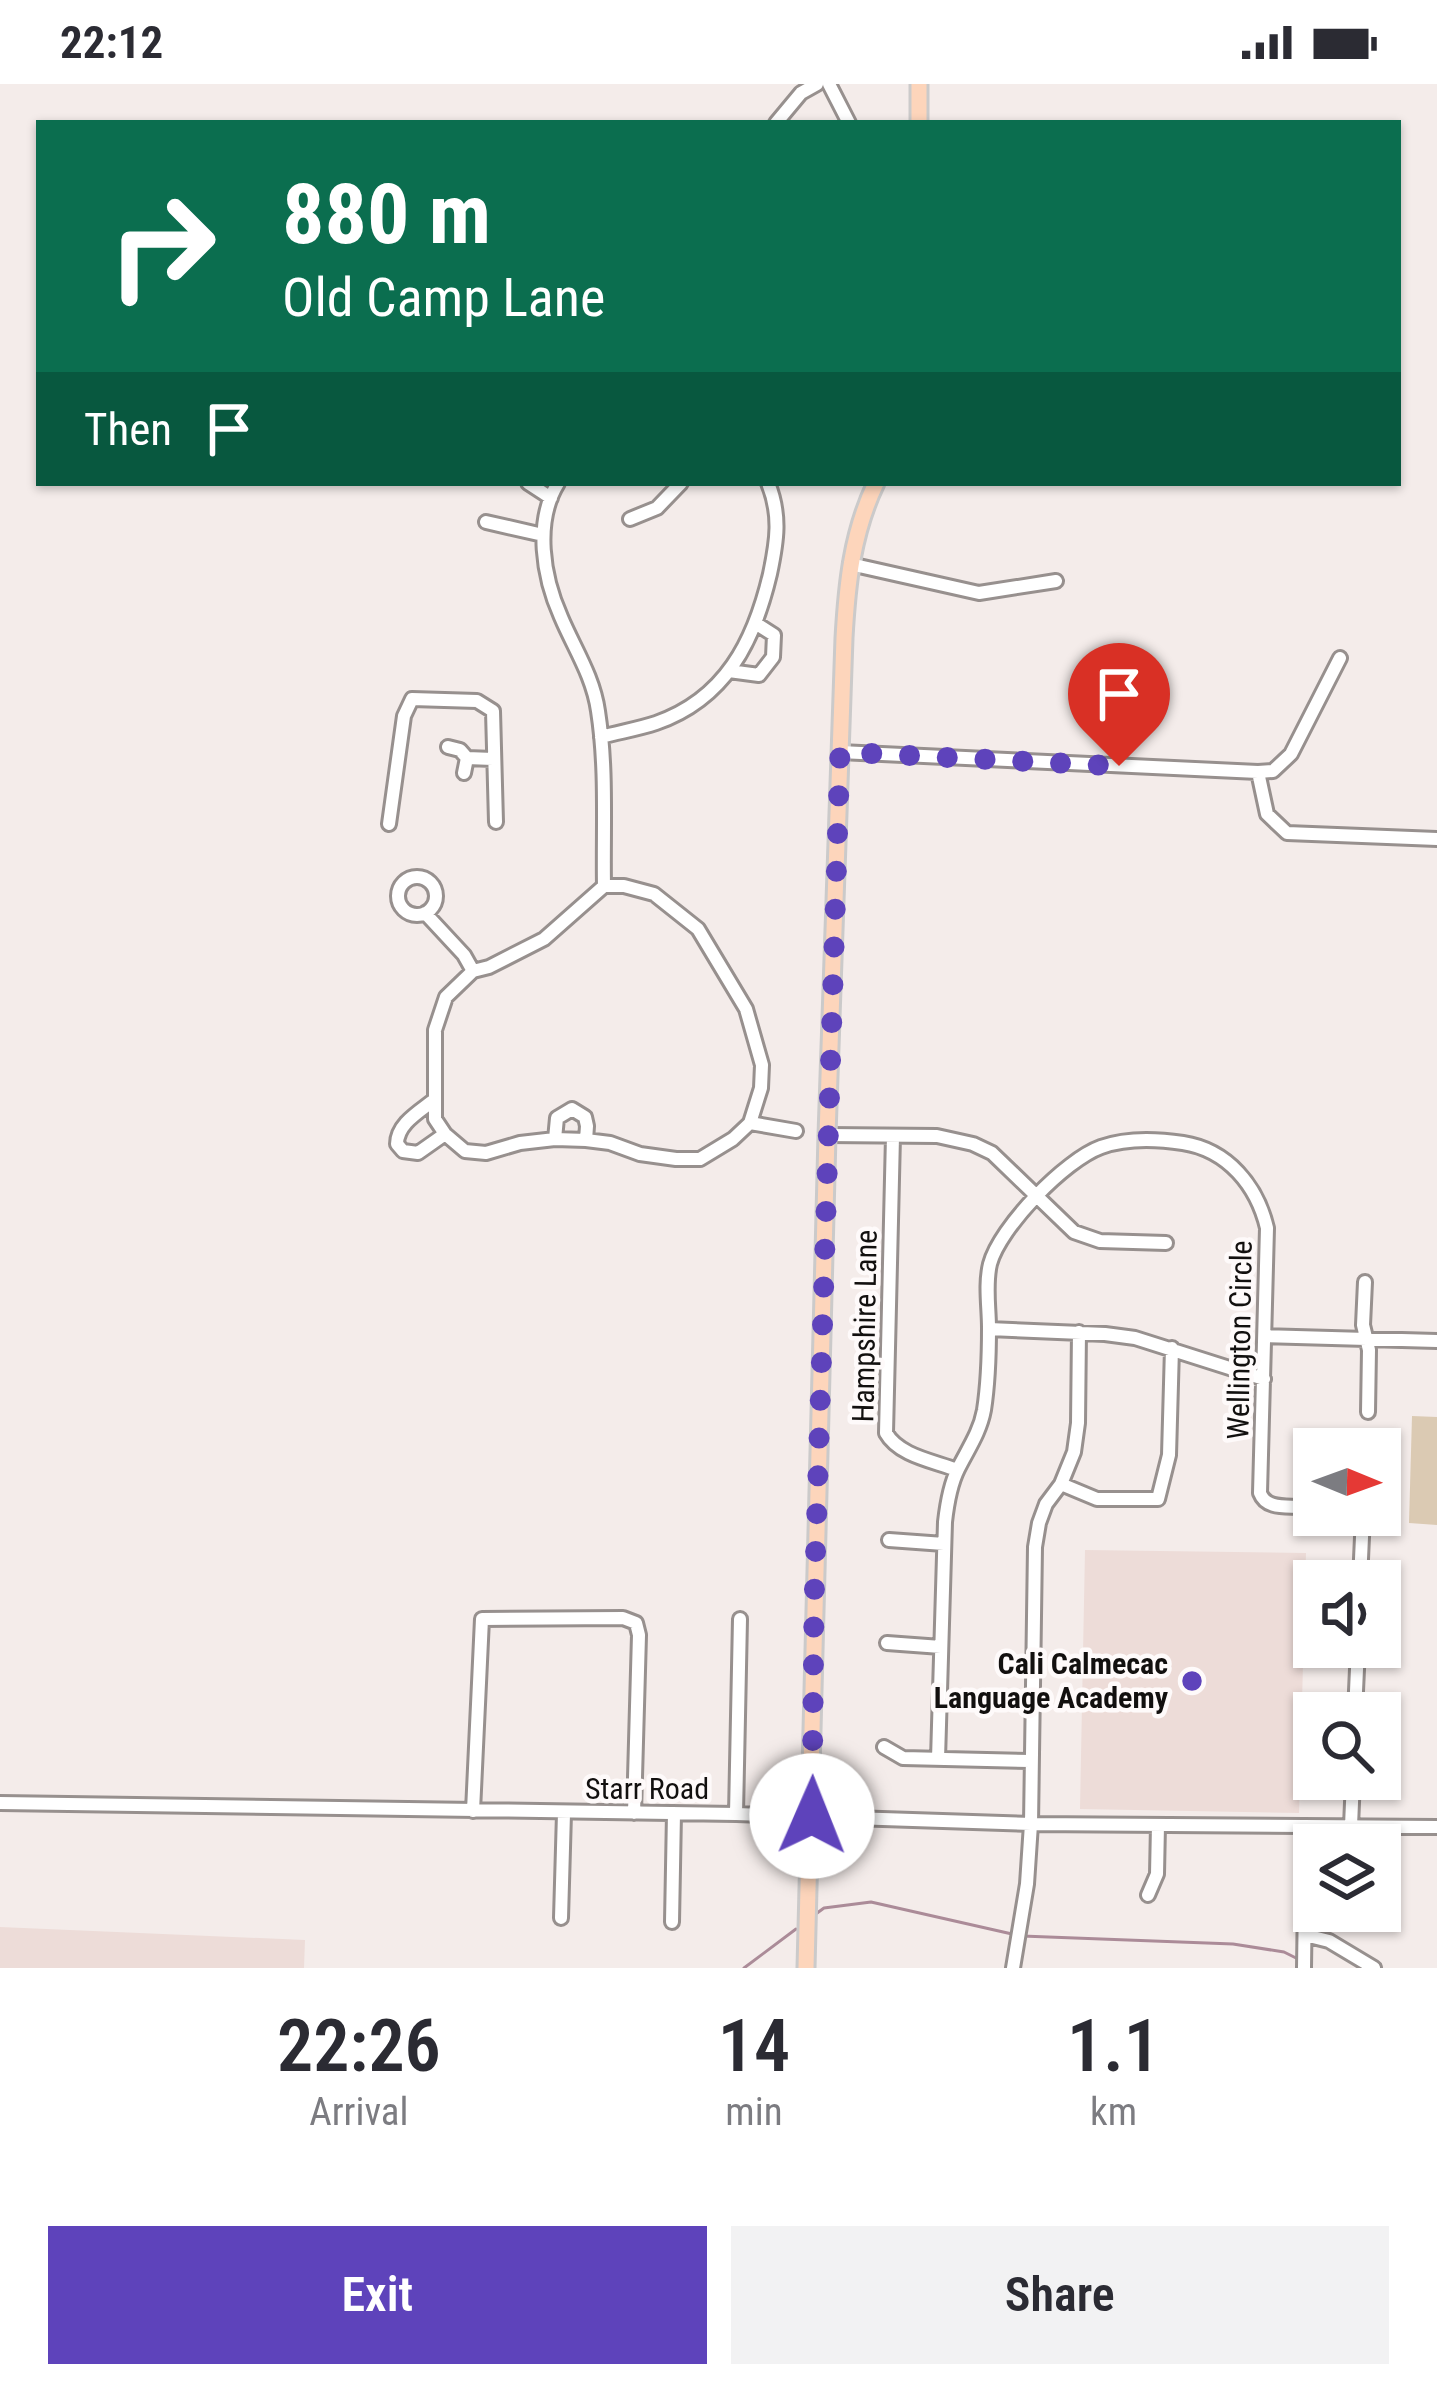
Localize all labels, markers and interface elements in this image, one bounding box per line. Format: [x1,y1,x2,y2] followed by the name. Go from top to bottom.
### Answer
[60,16,163,69] text: 22:12
[282,165,491,264] text: 880 m
[84,168,240,324] icon: right
[282,266,605,329] text: Old Camp Lane
[196,396,262,462] icon: arrive
[84,403,172,456] text: Then
[1068,643,1170,766] pin
[1086,661,1152,727] icon: arrive
[845,1229,884,1423] street label: Hampshire Lane
[1220,1240,1259,1440] street label: Wellington Circle
[1293,1428,1401,1536] north arrow
[1293,1428,1401,1932] map controls
[1293,1560,1401,1668] button: sound
[934,1646,1169,1715] place label: Cali Calmecac Language Academy
[1179,1668,1205,1694] marker: Cali Calmecac Language Academy
[1293,1692,1401,1800] button: search
[749,1753,875,1879] position arrow
[585,1771,709,1806] street label: Starr Road
[1293,1824,1401,1932] button: layers
[277,2004,441,2089] text: 22:26
[718,2004,790,2089] text: 14
[1067,2004,1160,2089] text: 1.1
[309,2089,408,2135] text: Arrival
[725,2089,783,2135] text: min
[1090,2089,1137,2135] text: km
[48,2226,707,2364] button: Exit
[731,2226,1389,2364] button: Share

